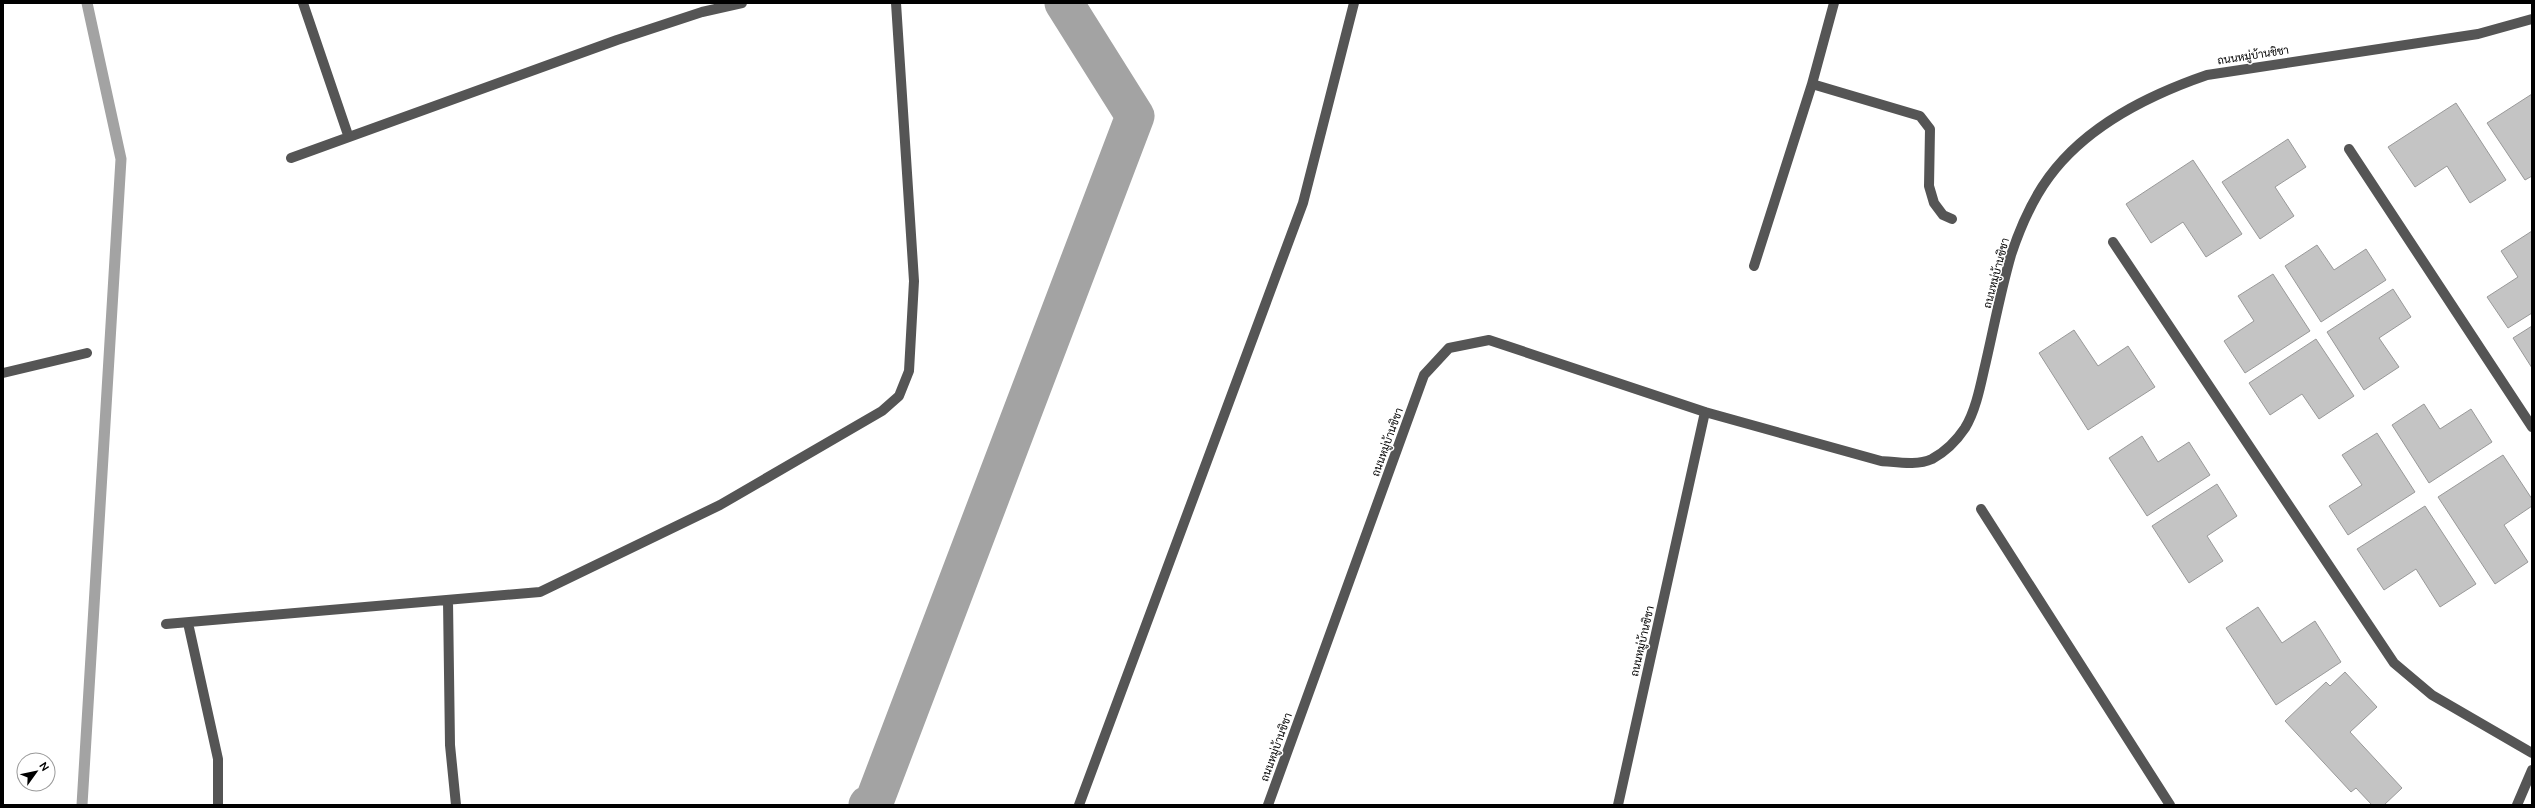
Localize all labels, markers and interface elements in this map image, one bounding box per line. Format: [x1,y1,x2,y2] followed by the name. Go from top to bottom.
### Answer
[2216,42,2290,69] street label: ถนนหมู่บ้านชิชา
[1980,236,2013,310] street label: ถนนหมู่บ้านชิชา
[1368,406,1407,479] street label: ถนนหมู่บ้านชิชา
[1627,604,1658,678] street label: ถนนหมู่บ้านชิชา
[1257,711,1296,784] street label: ถนนหมู่บ้านชิชา
[16,752,56,792] north arrow
[37,760,52,773] text: N

